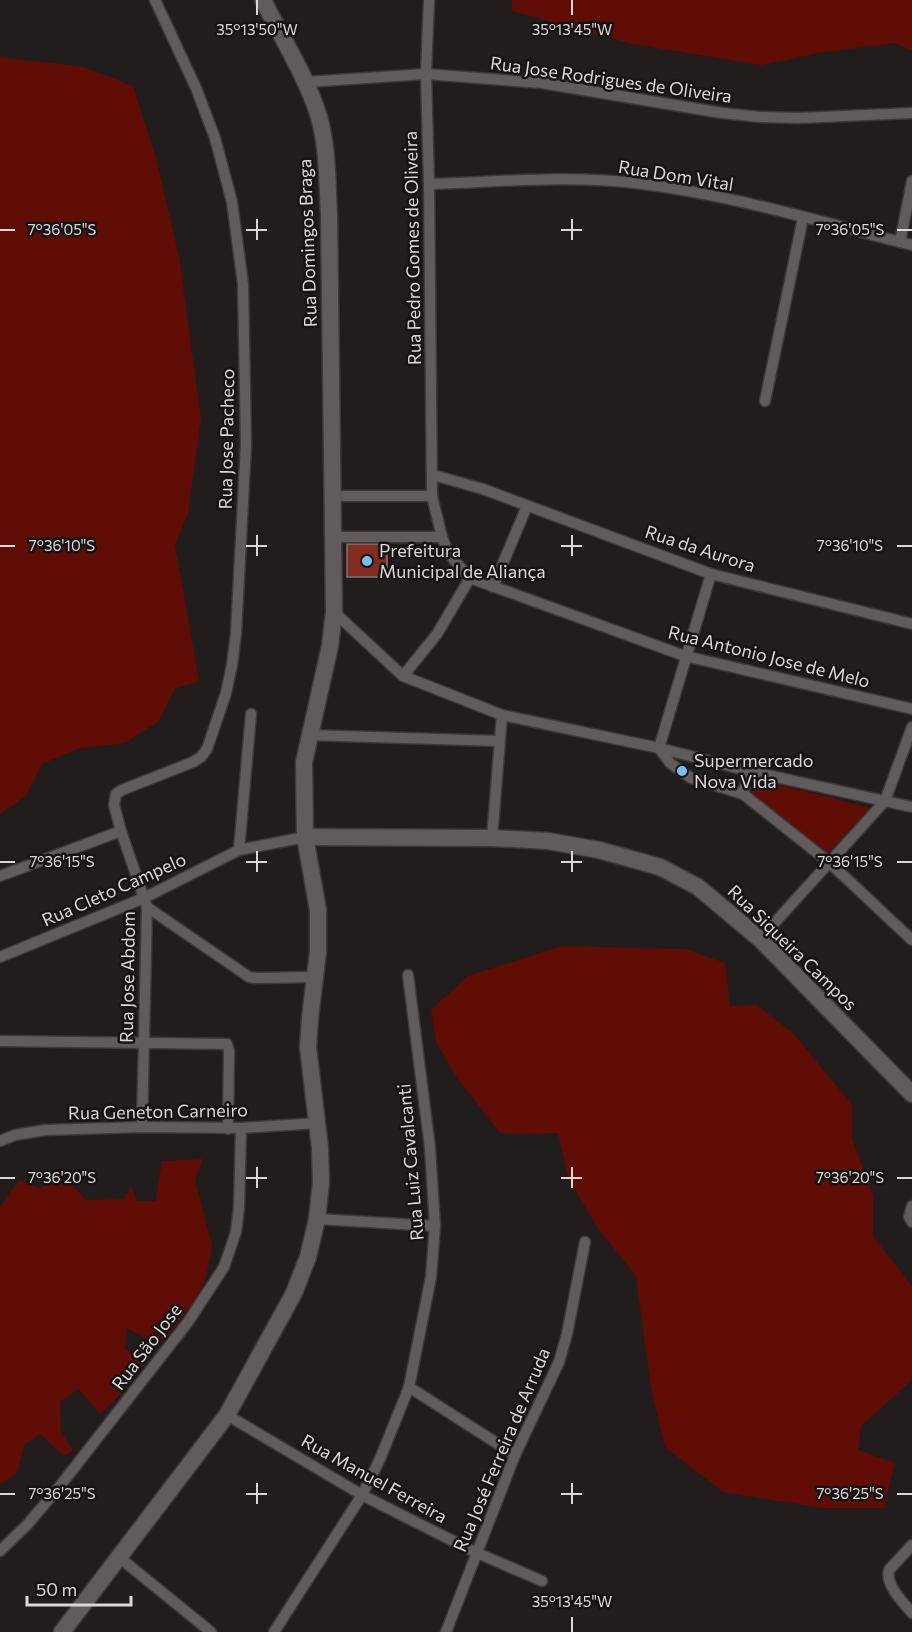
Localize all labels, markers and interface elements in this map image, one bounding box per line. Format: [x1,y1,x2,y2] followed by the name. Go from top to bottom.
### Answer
[216,20,298,38] text: 35°13'50"W
[532,20,612,38] text: 35°13'45"W
[489,51,733,107] street label: Rua Jose Rodrigues de Oliveira
[399,131,425,365] street label: Rua Pedro Gomes de Oliveira
[617,155,735,195] street label: Rua Dom Vital
[293,158,321,328] street label: Rua Domingos Braga
[28,220,96,238] text: 7°36'05"S
[816,220,884,238] text: 7°36'05"S
[214,368,238,510] street label: Rua Jose Pacheco
[642,520,758,576] street label: Rua da Aurora
[29,536,95,554] text: 7°36'10"S
[817,536,883,554] text: 7°36'10"S
[379,539,546,582] place label: Prefeitura Municipal de Aliança
[360,554,374,568] marker: Prefeitura Municipal de Aliança
[666,620,872,692] street label: Rua Antonio Jose de Melo
[694,749,814,792] place label: Supermercado Nova Vida
[675,764,689,778] marker: Supermercado Nova Vida
[38,847,189,931] street label: Rua Cleto Campelo
[29,852,95,870] text: 7°36'15"S
[817,852,883,870] text: 7°36'15"S
[723,880,862,1015] street label: Rua Siqueira Campos
[115,911,139,1043] street label: Rua Jose Abdom
[392,1083,428,1241] street label: Rua Luiz Cavalcanti
[68,1098,248,1124] street label: Rua Geneton Carneiro
[28,1168,96,1186] text: 7°36'20"S
[816,1168,884,1186] text: 7°36'20"S
[107,1299,186,1394] street label: Rua São Jose
[448,1344,554,1555] street label: Rua José Ferreira de Arruda
[298,1429,451,1527] street label: Rua Manuel Ferreira
[28,1484,96,1502] text: 7°36'25"S
[816,1484,884,1502] text: 7°36'25"S
[27,1569,130,1607] scale bar
[36,1578,77,1600] text: 50 m
[532,1592,612,1610] text: 35°13'45"W

